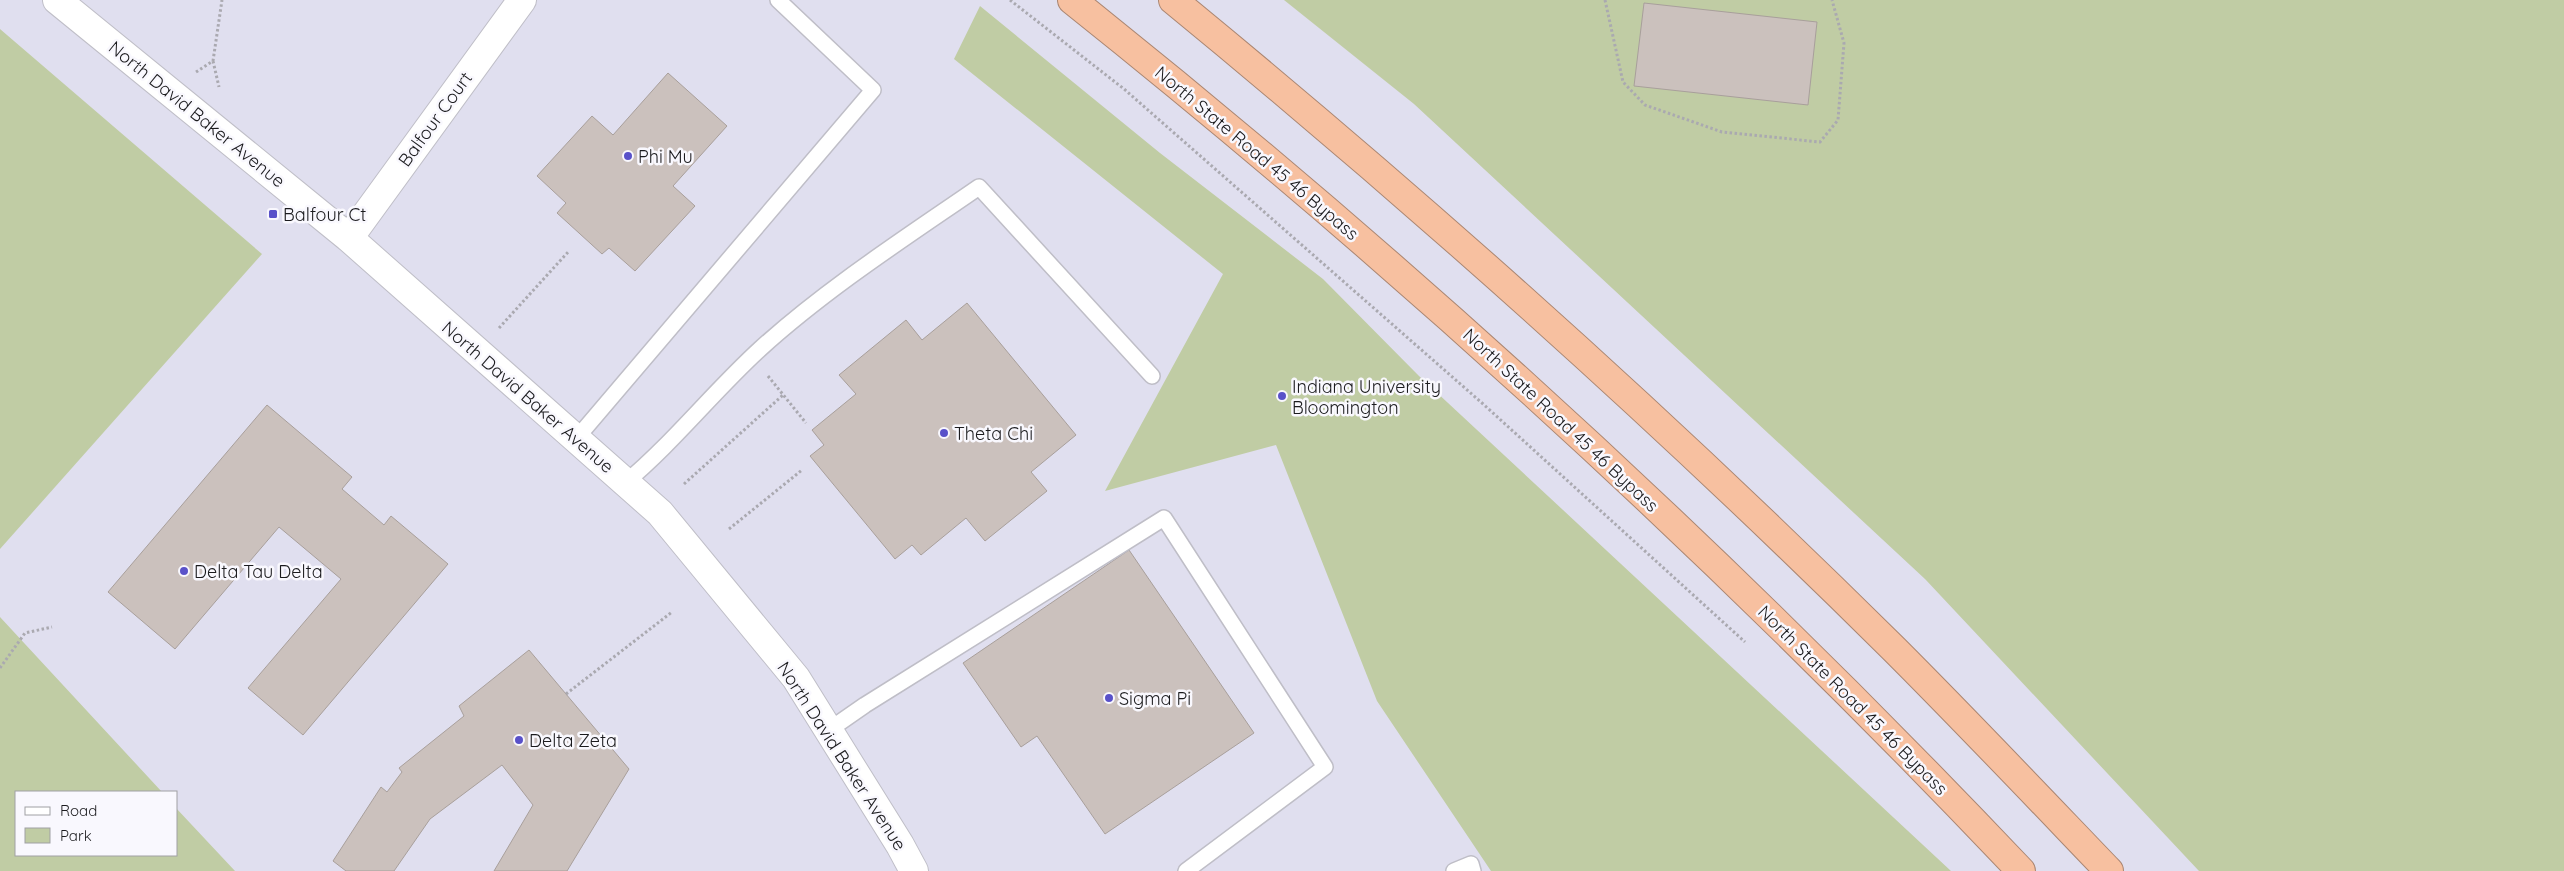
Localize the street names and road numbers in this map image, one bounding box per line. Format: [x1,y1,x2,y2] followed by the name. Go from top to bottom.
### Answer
[104,36,290,192] street label: North David Baker Avenue
[1150,61,1364,245] street label: North State Road 45 46 Bypass
[393,67,477,171] street label: Balfour Court
[437,316,619,478] street label: North David Baker Avenue
[1458,323,1664,517] street label: North State Road 45 46 Bypass
[1753,600,1953,800] street label: North State Road 45 46 Bypass
[772,657,912,855] street label: North David Baker Avenue

